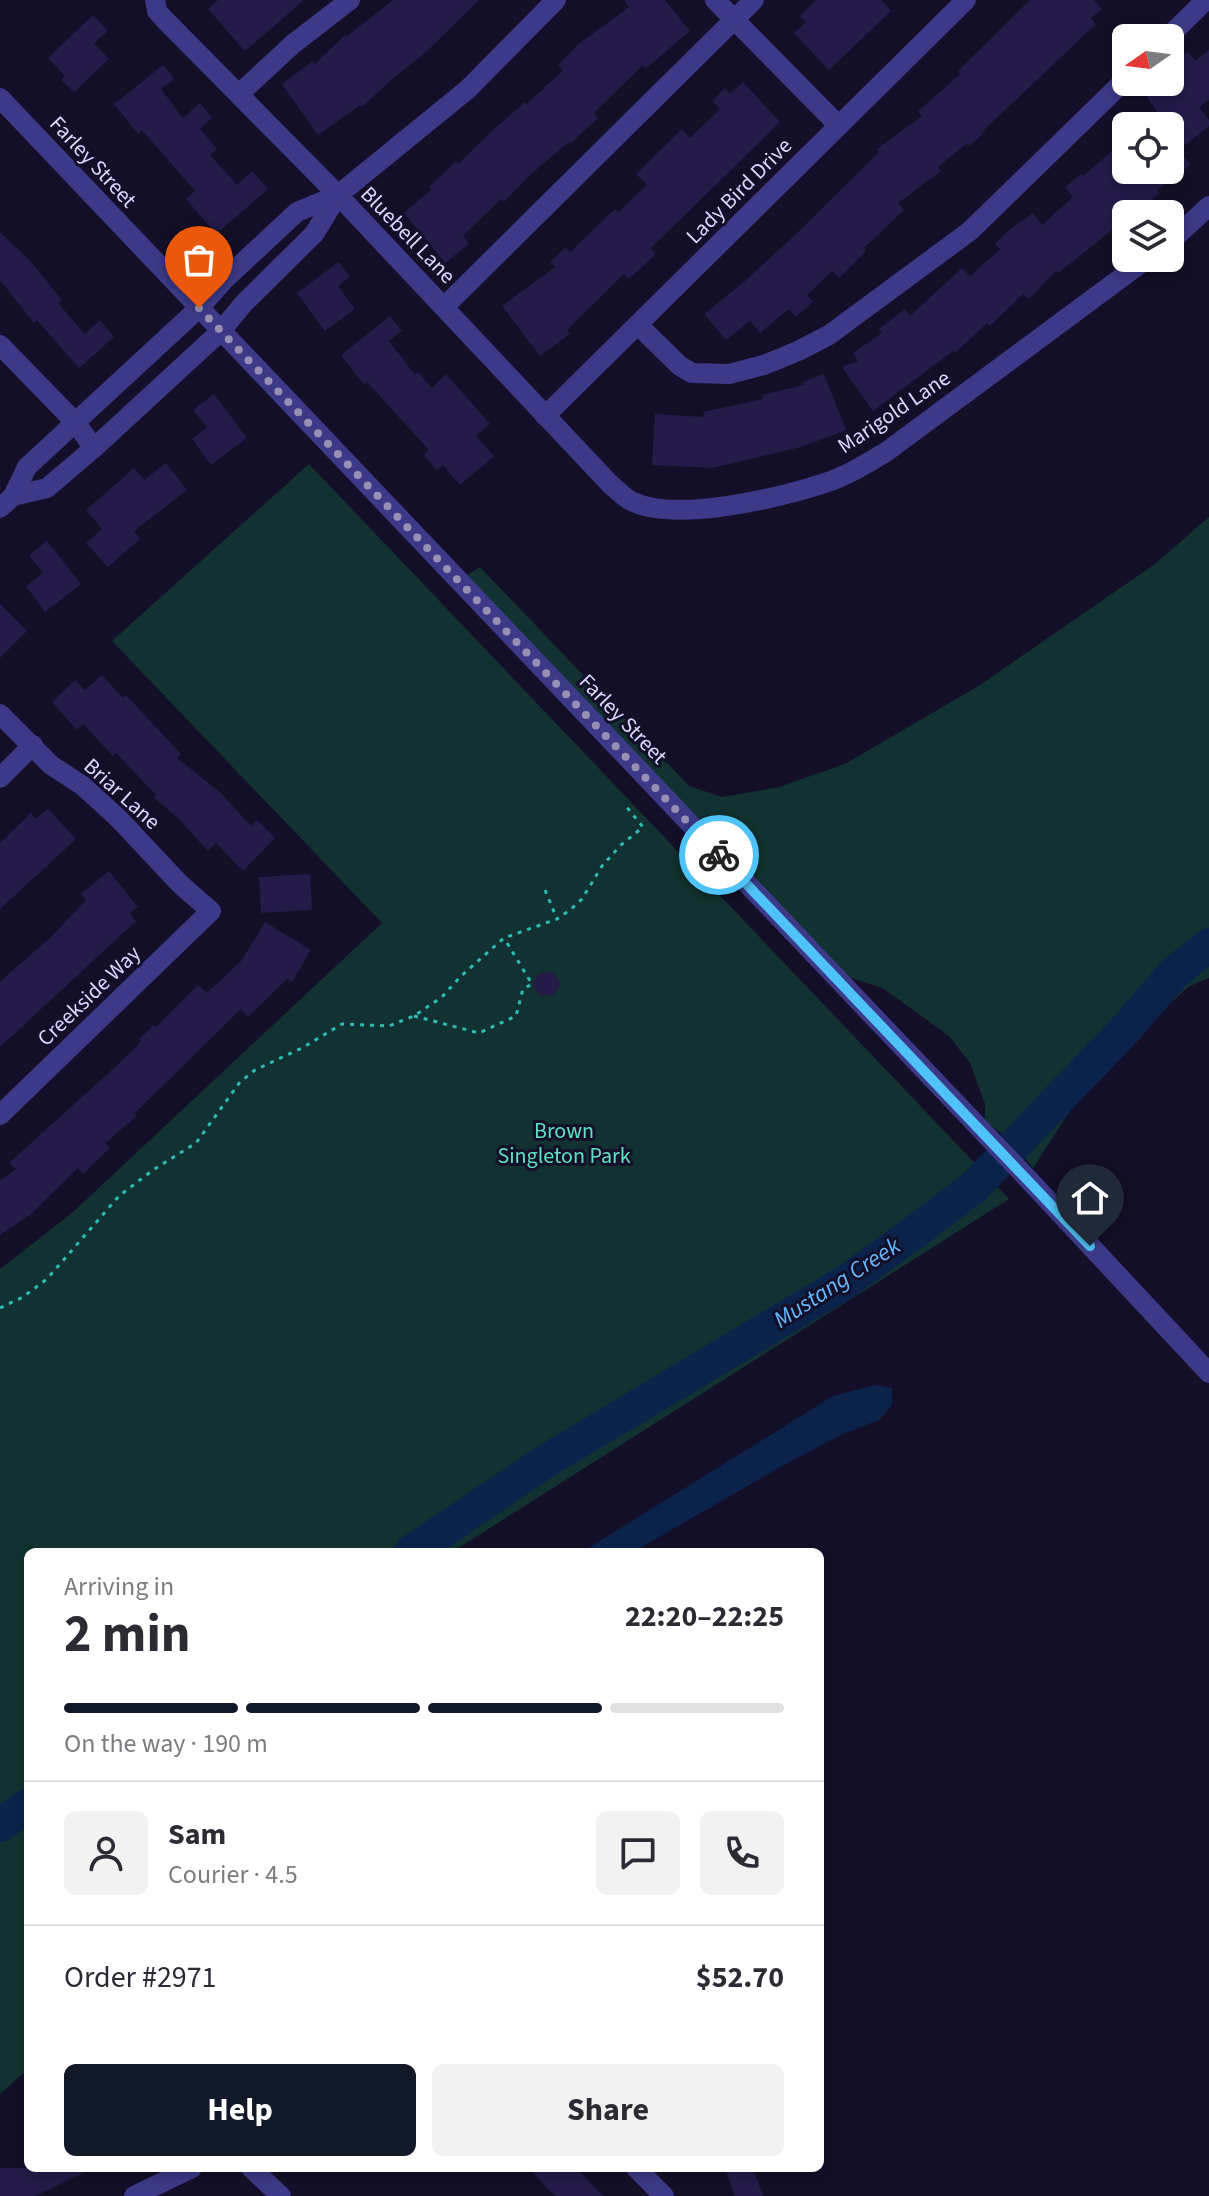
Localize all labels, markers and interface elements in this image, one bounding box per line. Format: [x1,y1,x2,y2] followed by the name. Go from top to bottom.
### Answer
[1112,24,1184,96] north arrow
[1112,24,1184,272] map controls
[42,109,144,215] street label: Farley Street
[1112,112,1184,184] button: locate
[679,131,799,251] street label: Lady Bird Drive
[353,179,463,291] street label: Bluebell Lane
[1112,200,1184,272] button: layers
[165,226,233,308] pin
[177,238,221,282] icon: bag
[831,362,957,462] street label: Marigold Lane
[571,666,675,772] street label: Farley Street
[76,751,168,837] street label: Briar Lane
[679,815,759,895] courier
[697,833,741,877] icon: bike
[30,938,149,1054] street label: Creekside Way
[497,1115,631,1172] park label: Brown Singleton Park
[1056,1164,1124,1246] pin
[1068,1176,1112,1220] icon: home
[767,1228,908,1337] water label: Mustang Creek
[64,1568,174,1605] text: Arriving in
[625,1595,784,1638] text: 22:20–22:25
[64,1598,191,1672] text: 2 min
[64,1725,268,1762] text: On the way · 190 m
[64,1811,148,1895] button: person
[596,1811,680,1895] button: chat
[700,1811,784,1895] button: phone
[168,1813,226,1856] text: Sam
[168,1856,298,1893] text: Courier · 4.5
[64,1956,217,1999] text: Order #2971
[696,1956,784,1999] text: $52.70
[64,2064,416,2156] button: Help
[432,2064,784,2156] button: Share

